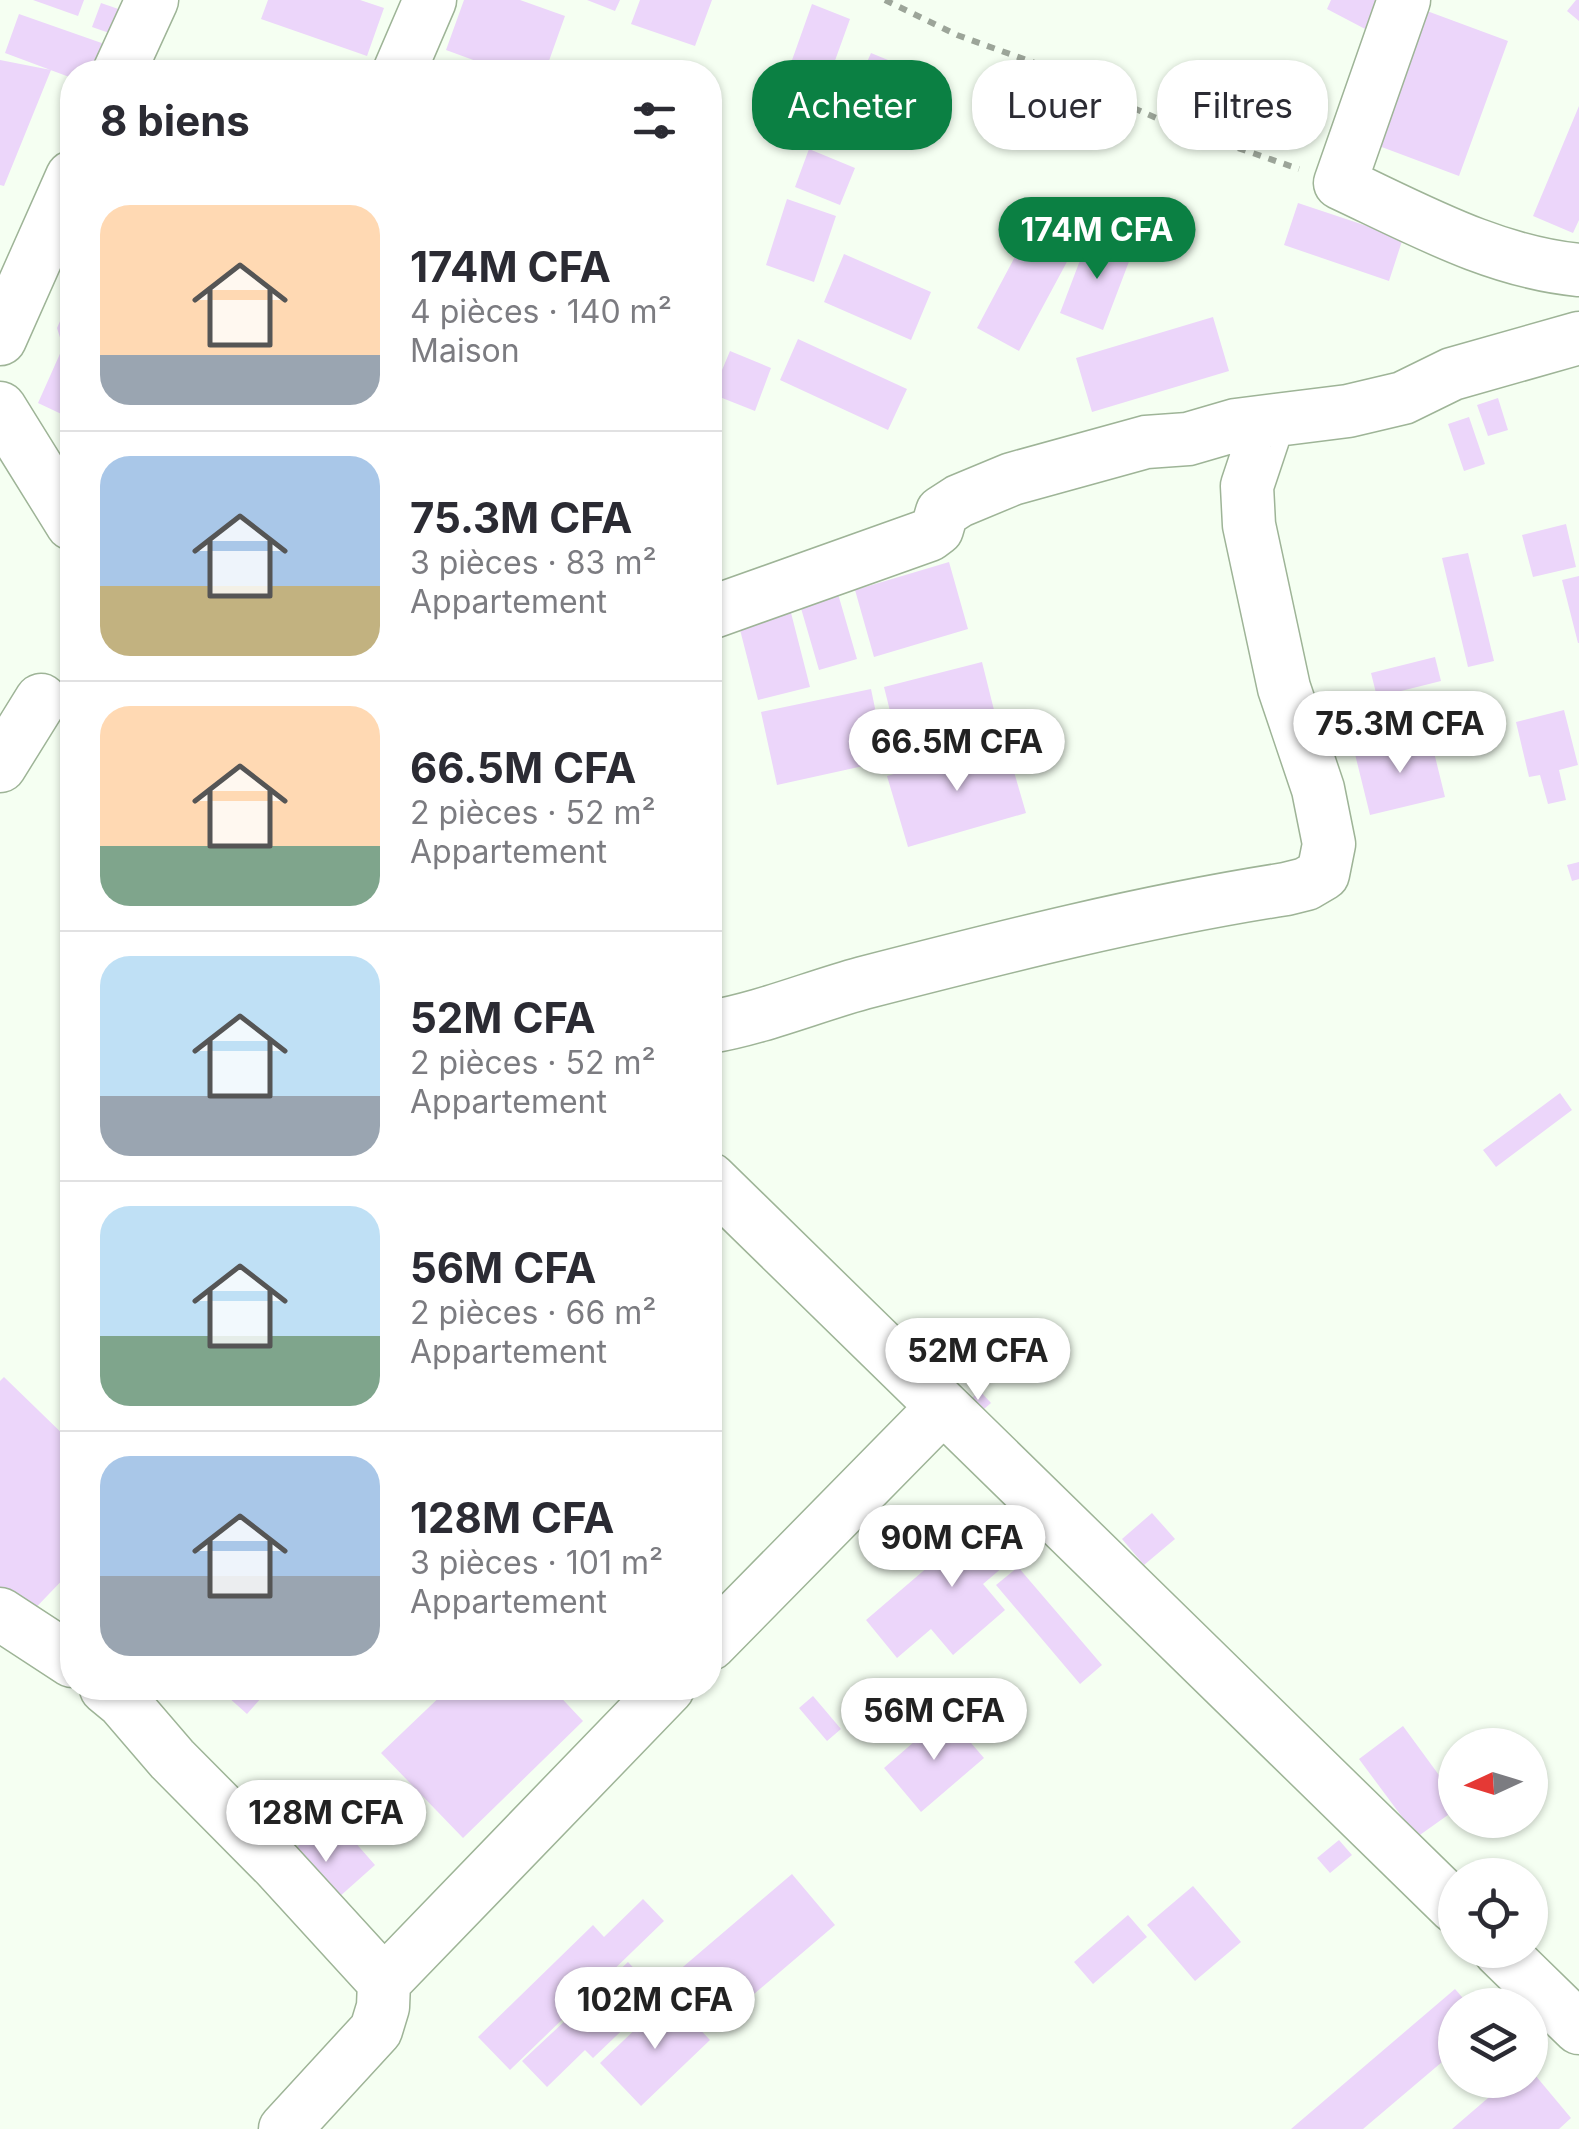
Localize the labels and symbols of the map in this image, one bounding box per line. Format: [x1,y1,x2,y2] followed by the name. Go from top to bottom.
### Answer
[994,197,1200,282] pin: 174M CFA
[1286,691,1514,776] pin: 75.3M CFA
[843,709,1071,794] pin: 66.5M CFA
[886,1318,1070,1403] pin: 52M CFA
[860,1505,1044,1590] pin: 90M CFA
[842,1678,1026,1763] pin: 56M CFA
[1438,1728,1548,1838] north arrow
[223,1780,429,1865] pin: 128M CFA
[552,1967,758,2052] pin: 102M CFA

